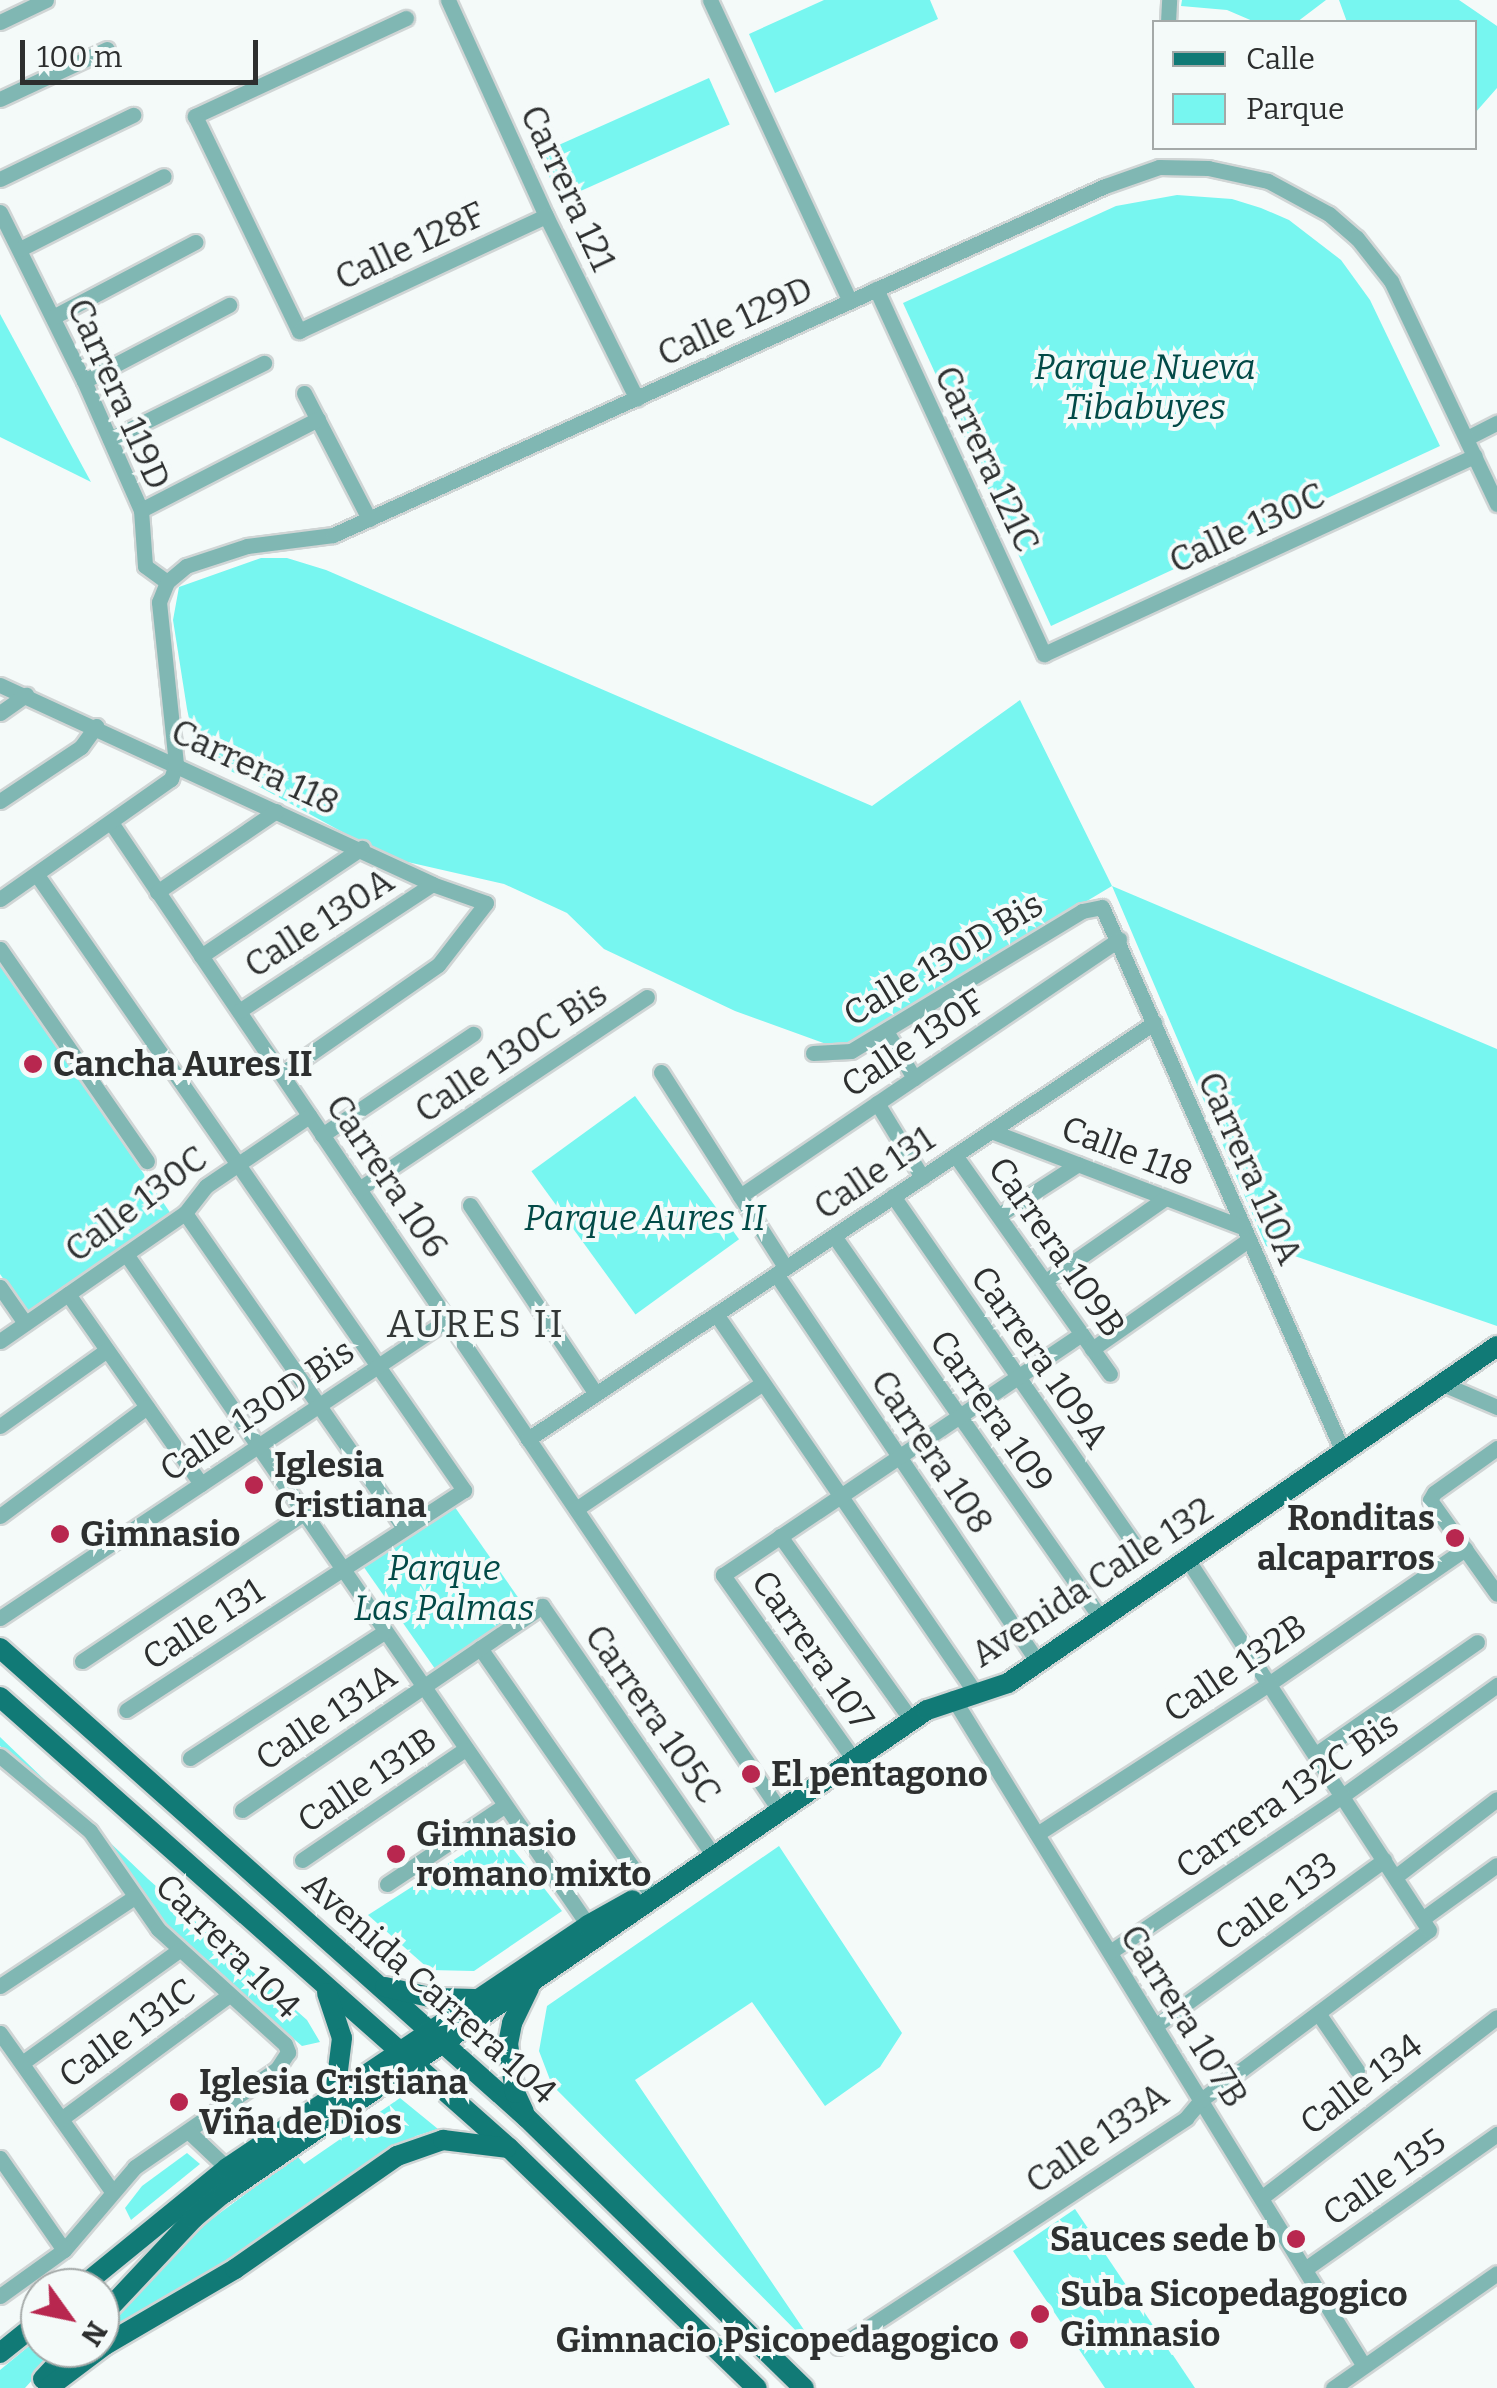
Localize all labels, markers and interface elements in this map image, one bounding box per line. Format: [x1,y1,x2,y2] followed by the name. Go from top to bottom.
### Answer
[25,20,262,82] scale bar
[1152,20,1477,150] legend
[37,39,122,75] text: 100 m
[1246,41,1315,77] text: Calle
[1246,91,1344,127] text: Parque
[511,99,625,277] street label: Carrera 121
[328,193,492,299] street label: Calle 128F
[651,267,819,375] street label: Calle 129D
[58,292,180,496] street label: Carrera 119D
[1034,346,1256,428] park label: Parque Nueva Tibabuyes
[926,359,1048,559] street label: Carrera 121C
[1163,474,1331,582] street label: Calle 130C
[165,710,345,824] street label: Carrera 118
[237,859,401,987] street label: Calle 130A
[836,883,1050,1035] street label: Calle 130D Bis
[407,972,615,1132] street label: Calle 130C Bis
[833,980,993,1106] street label: Calle 130F
[53,1043,313,1085] place label: Cancha Aures II
[22,1053,44,1075] marker: Cancha Aures II
[1189,1065,1311,1271] street label: Carrera 110A
[317,1087,457,1265] street label: Carrera 106
[1056,1107,1198,1195] street label: Calle 118
[806,1118,942,1228] street label: Calle 131
[57,1137,215,1271] street label: Calle 130C
[980,1149,1134,1345] street label: Carrera 109B
[524,1197,766,1239] park label: Parque Aures II
[962,1258,1118,1456] street label: Carrera 109A
[387,1302,565,1348] district label: AURES II
[921,1322,1063,1500] street label: Carrera 109
[152,1330,362,1490] street label: Calle 130D Bis
[862,1362,1002,1542] street label: Carrera 108
[274,1444,427,1526] place label: Iglesia Cristiana
[243,1474,265,1496] marker: Iglesia Cristiana
[963,1488,1221,1676] street label: Avenida Calle 132
[1257,1497,1435,1579] place label: Ronditas alcaparros
[80,1513,240,1555] place label: Gimnasio
[49,1523,71,1545] marker: Gimnasio
[1444,1527,1466,1549] marker: Ronditas alcaparros
[354,1547,534,1629] park label: Parque Las Palmas
[743,1562,883,1738] street label: Carrera 107
[135,1569,271,1679] street label: Calle 131
[1156,1605,1314,1731] street label: Calle 132B
[576,1617,730,1811] street label: Carrera 105C
[248,1655,404,1779] street label: Calle 131A
[1168,1703,1406,1887] street label: Carrera 132C Bis
[290,1718,444,1842] street label: Calle 131B
[771,1753,988,1795] place label: El pentagono
[740,1763,762,1785] marker: El pentagono
[416,1813,651,1895] place label: Gimnasio romano mixto
[385,1843,407,1865] marker: Gimnasio romano mixto
[1207,1843,1345,1959] street label: Calle 133
[295,1863,565,2113] street label: Avenida Carrera 104
[147,1865,309,2027] street label: Carrera 104
[1111,1917,1257,2115] street label: Carrera 107B
[51,1969,203,2097] street label: Calle 131C
[1292,2025,1430,2143] street label: Calle 134
[199,2061,468,2143] place label: Iglesia Cristiana Viña de Dios
[1018,2074,1176,2202] street label: Calle 133A
[168,2091,190,2113] marker: Iglesia Cristiana Viña de Dios
[1315,2120,1453,2234] street label: Calle 135
[1050,2218,1276,2260] place label: Sauces sede b
[1285,2228,1307,2250] marker: Sauces sede b
[20,2268,120,2368] north arrow
[1060,2273,1408,2355] place label: Suba Sicopedagogico Gimnasio
[1029,2303,1051,2325] marker: Suba Sicopedagogico Gimnasio
[74,2315,114,2352] text: N
[555,2319,999,2361] place label: Gimnacio Psicopedagogico
[1008,2329,1030,2351] marker: Gimnacio Psicopedagogico

